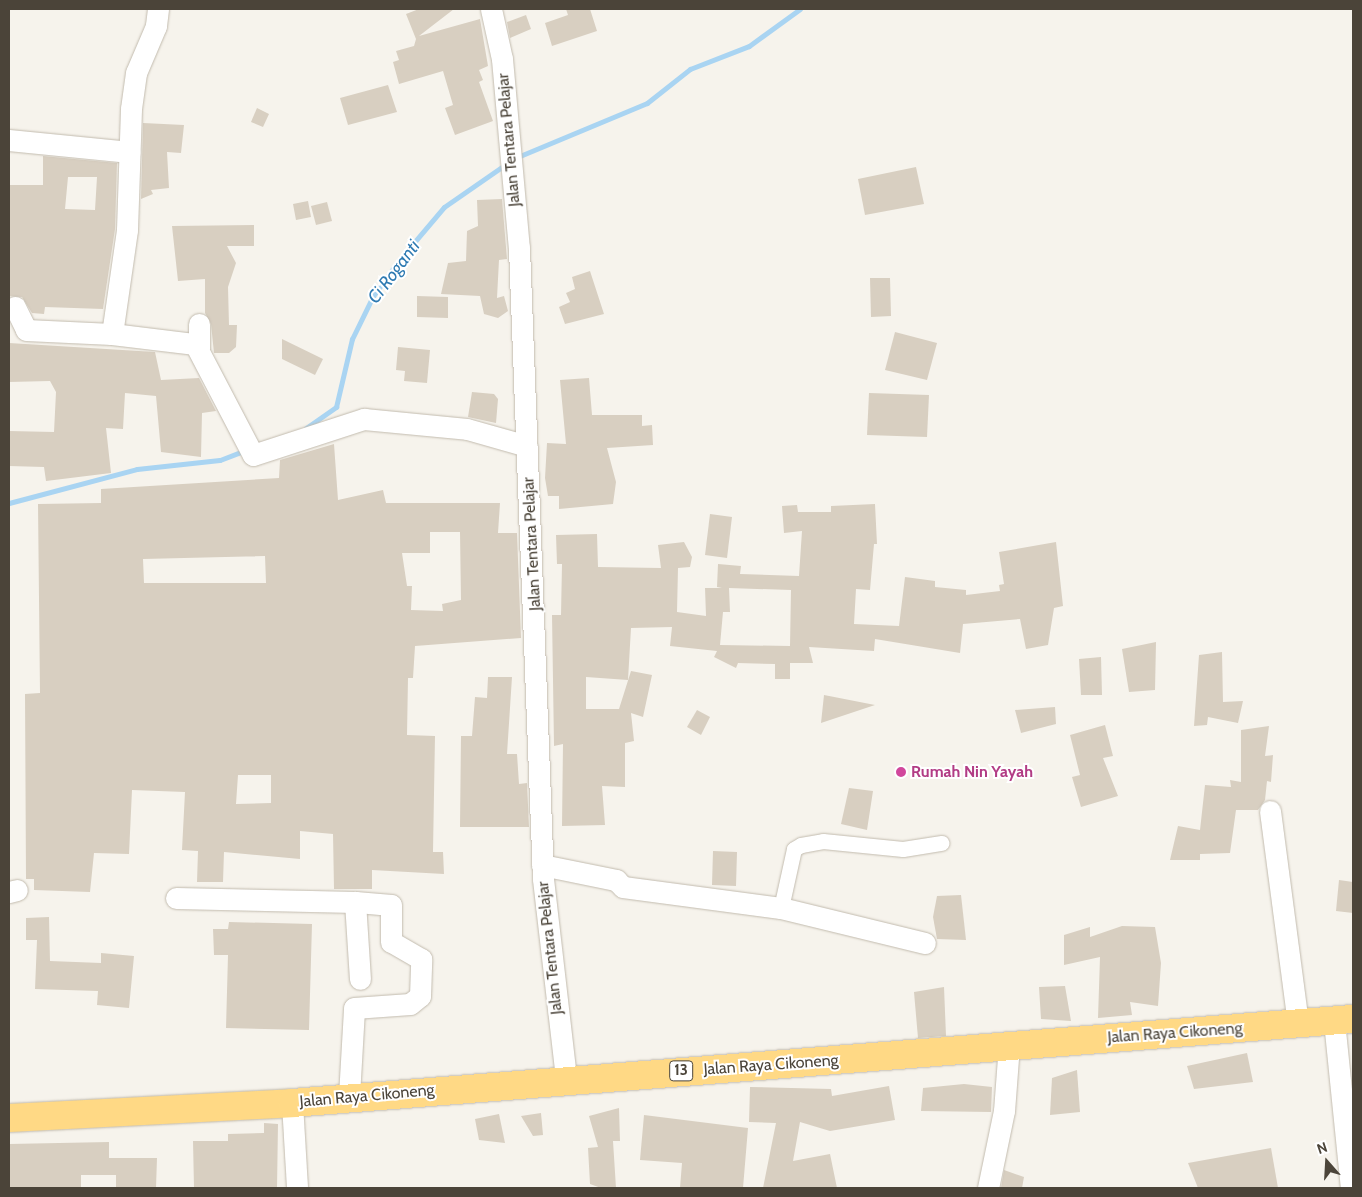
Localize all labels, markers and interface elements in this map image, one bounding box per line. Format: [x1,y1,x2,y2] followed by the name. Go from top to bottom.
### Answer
[494,72,524,208] street label: Jalan Tentara Pelajar
[363,236,425,308] water label: Ci Roganti
[519,477,545,611] street label: Jalan Tentara Pelajar
[911,762,1033,782] place label: Rumah Nin Yayah
[895,766,907,778] marker: Rumah Nin Yayah
[533,880,567,1016] street label: Jalan Tentara Pelajar
[1107,1019,1243,1047] street label: Jalan Raya Cikoneng
[703,1051,839,1079] street label: Jalan Raya Cikoneng
[668,1058,694,1084] road number: 13
[299,1081,435,1111] street label: Jalan Raya Cikoneng
[1302,1137,1352,1187] north arrow
[1315,1138,1330,1158] text: N

